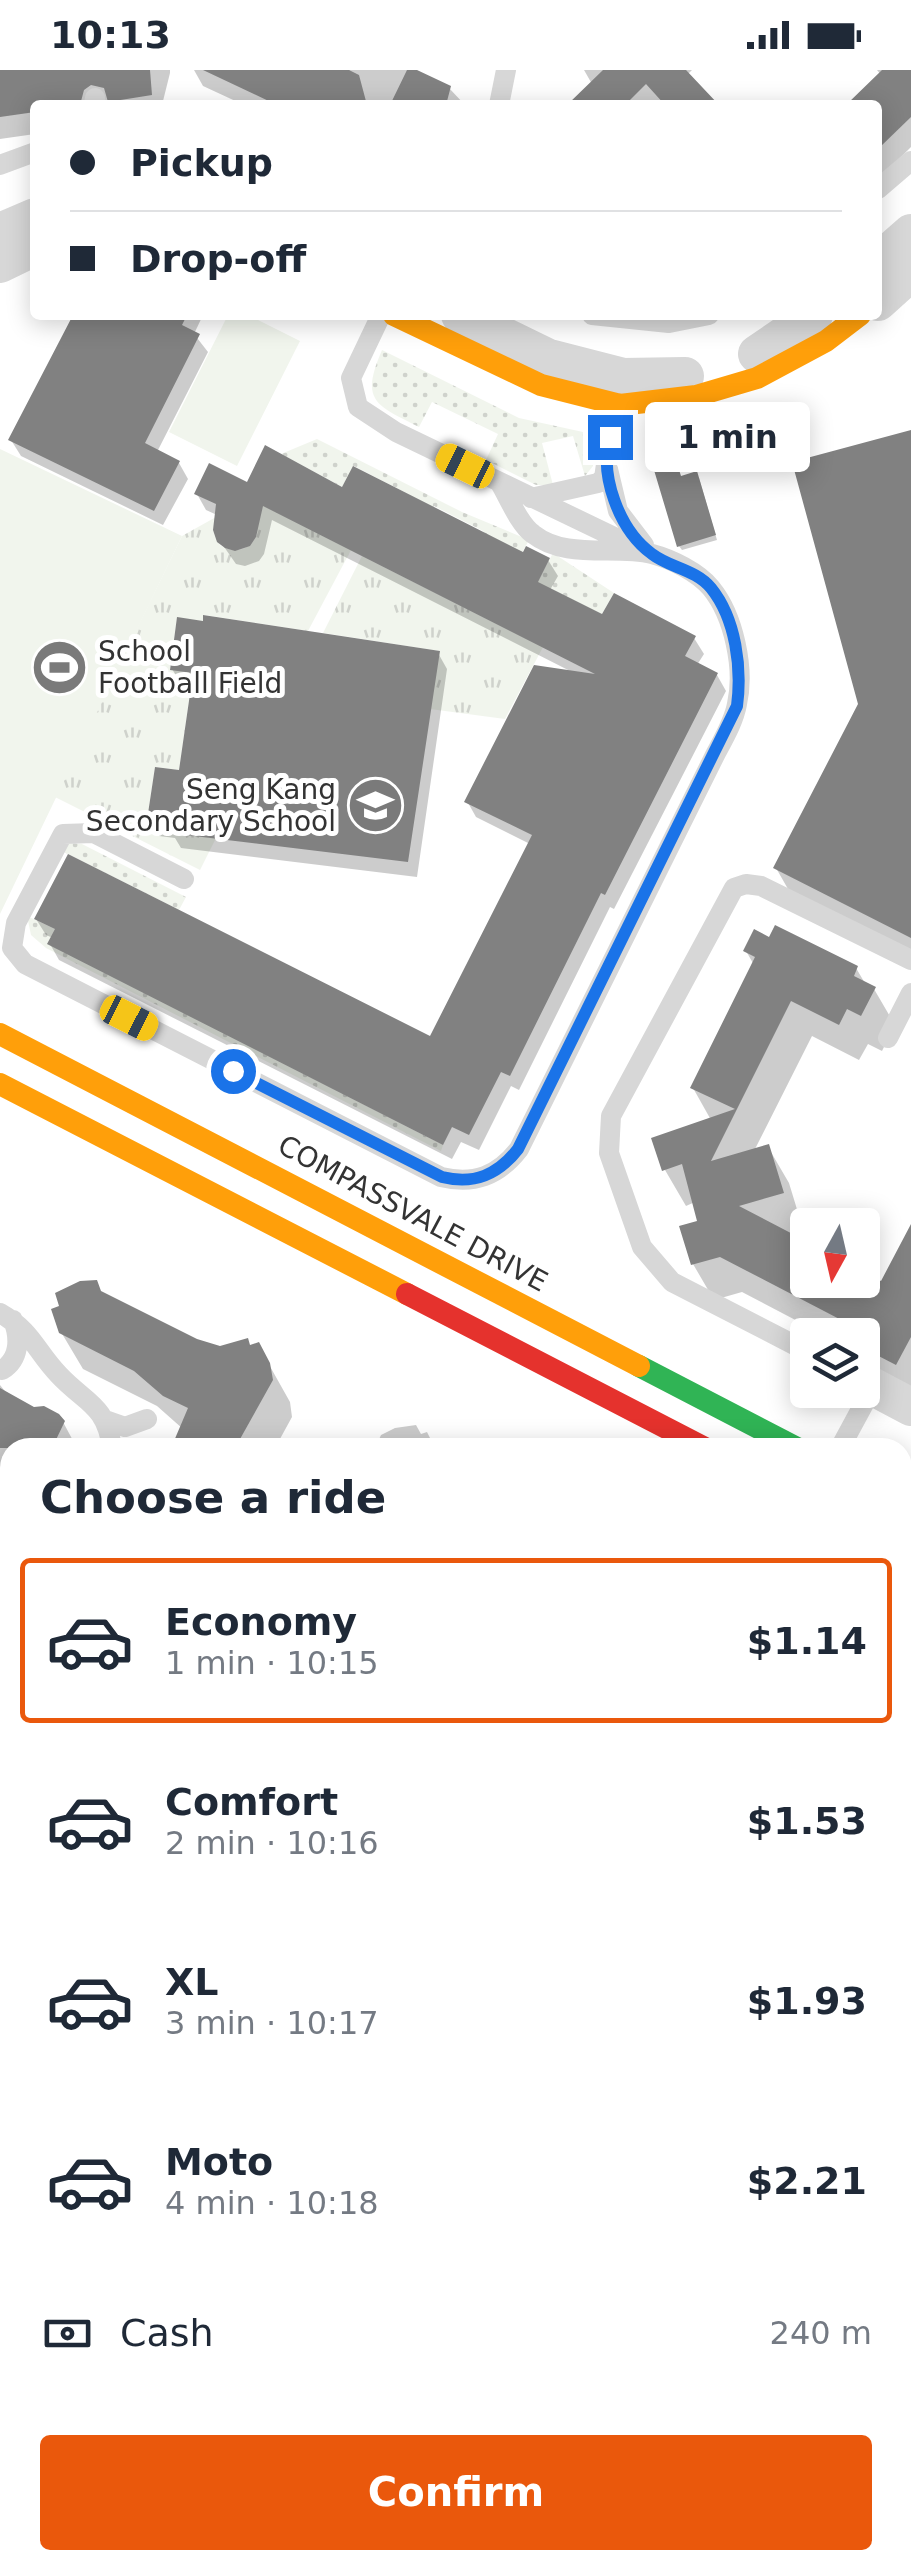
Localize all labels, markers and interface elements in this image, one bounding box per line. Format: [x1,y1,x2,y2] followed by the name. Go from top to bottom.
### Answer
[50,13,171,57] text: 10:13
[130,141,273,185] text: Pickup
[130,237,306,281] text: Drop-off
[645,402,810,472] callout: 1 min
[588,415,633,460] route end
[677,418,778,456] text: 1 min
[431,439,499,493] car
[98,635,282,700] place label: School Football Field
[29,637,89,697] sports icon: School Football Field
[86,773,336,838] place label: Seng Kang Secondary School
[345,775,405,835] school or university icon: Seng Kang Secondary School
[95,991,163,1045] car
[211,1049,256,1094] route start
[272,1128,553,1299] street label: COMPASSVALE DRIVE
[790,1208,880,1298] north arrow
[790,1208,880,1408] map controls
[790,1318,880,1408] button: layers
[40,1471,386,1524] text: Choose a ride
[45,1596,135,1686] icon: car
[165,1600,357,1644] text: Economy
[747,1619,867,1663] text: $1.14
[165,1644,379,1682] text: 1 min · 10:15
[45,1776,135,1866] icon: car
[165,1780,338,1824] text: Comfort
[747,1799,867,1843] text: $1.53
[165,1824,379,1862] text: 2 min · 10:16
[45,1956,135,2046] icon: car
[165,1960,219,2004] text: XL
[747,1979,867,2023] text: $1.93
[165,2004,379,2042] text: 3 min · 10:17
[45,2136,135,2226] icon: car
[165,2140,273,2184] text: Moto
[747,2159,867,2203] text: $2.21
[165,2184,379,2222] text: 4 min · 10:18
[40,2306,95,2361] icon: cash
[120,2311,214,2355] text: Cash
[770,2314,872,2352] text: 240 m
[40,2435,872,2550] button: Confirm

